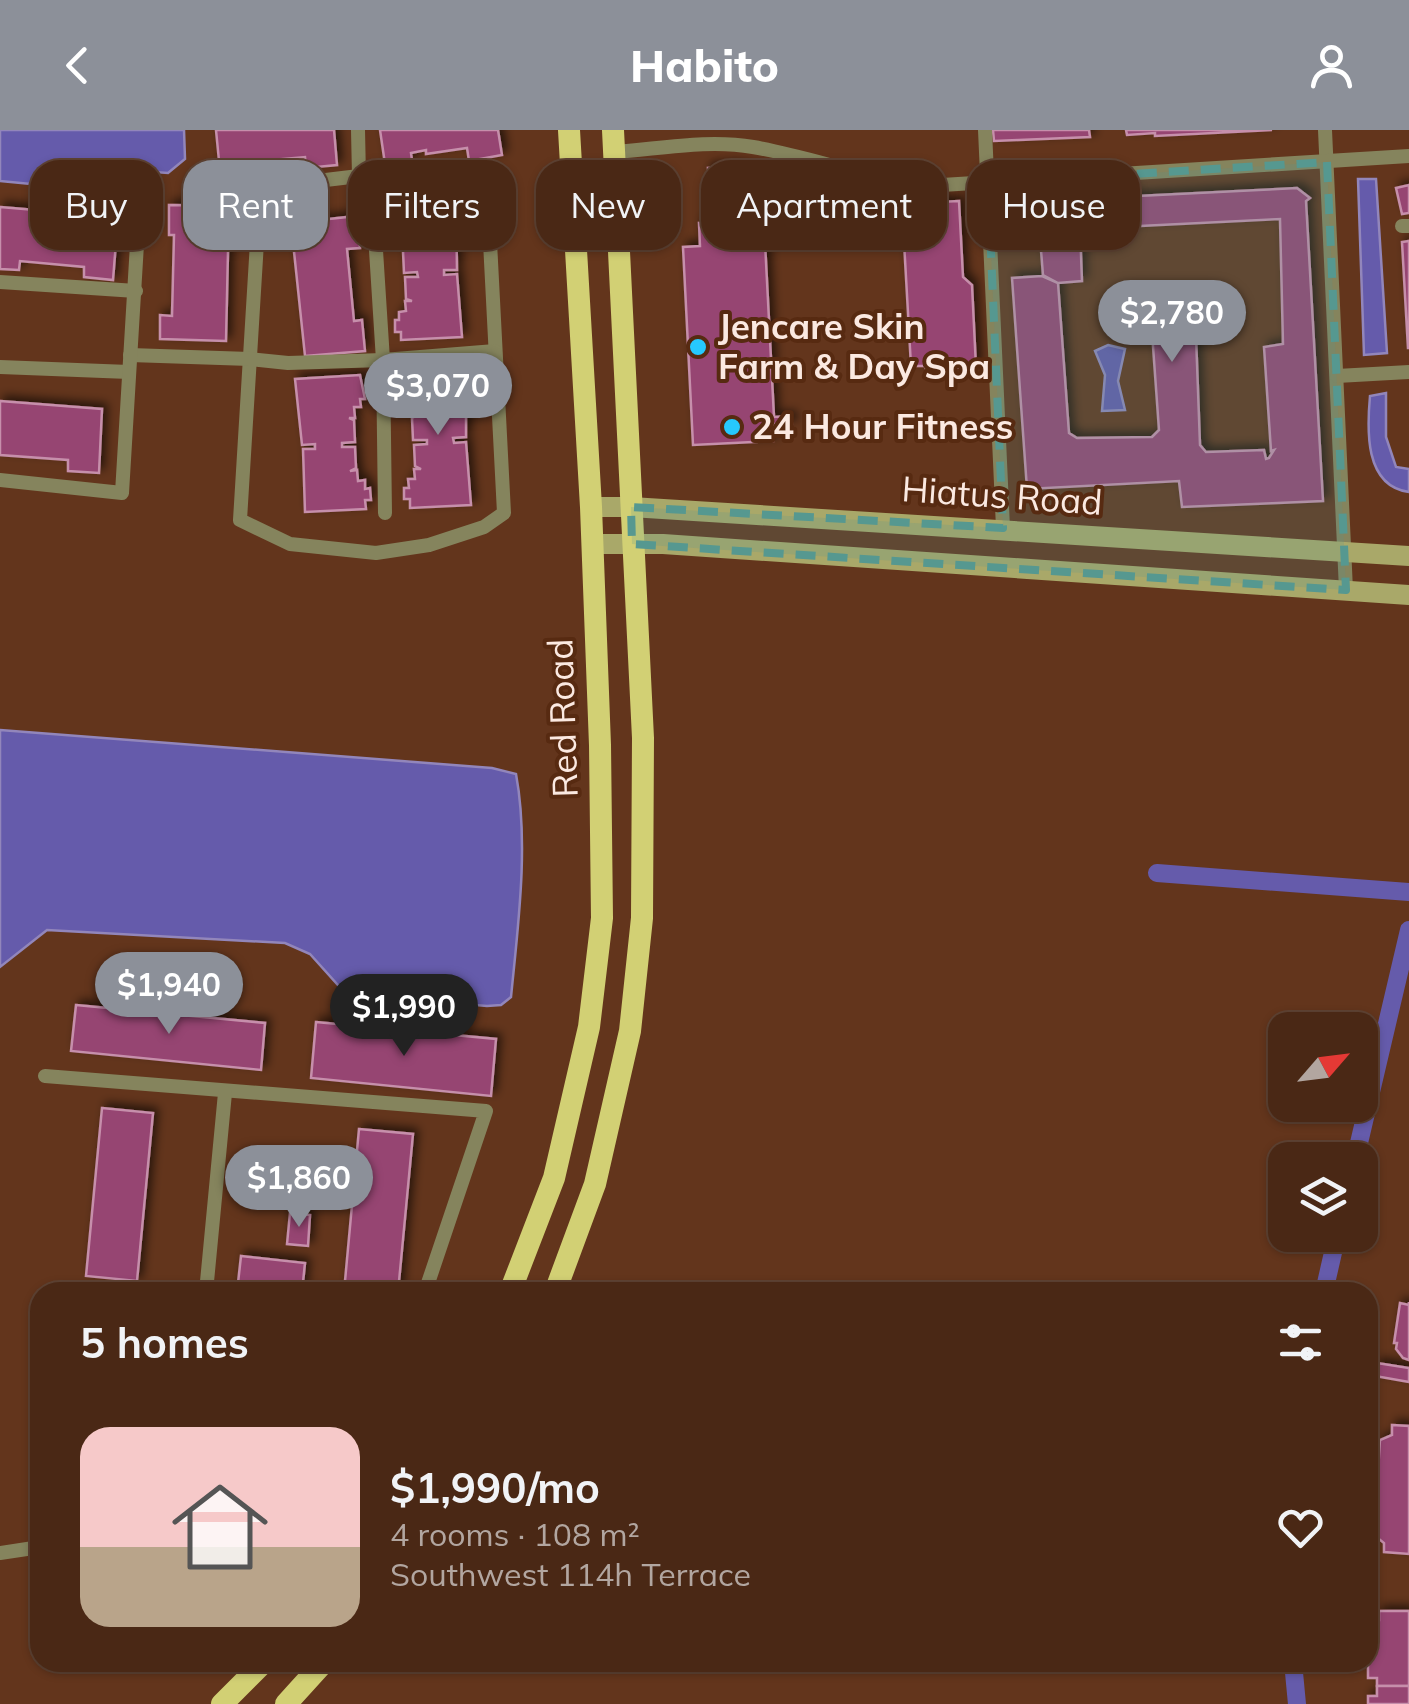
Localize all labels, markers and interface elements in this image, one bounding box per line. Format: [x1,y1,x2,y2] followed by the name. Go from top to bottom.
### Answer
[630,37,779,93] text: Habito
[50,38,105,93] icon: back
[1304,38,1359,93] icon: person
[30,160,163,250] chip: Buy
[183,160,328,250] chip: Rent
[348,160,516,250] chip: Filters
[536,160,681,250] chip: New
[701,160,947,250] chip: Apartment
[967,160,1140,250] chip: House
[1091,280,1253,365] pin: $2,780
[1120,292,1224,332] text: $2,780
[718,304,990,388] place label: Jencare Skin Farm & Day Spa
[687,336,709,358] marker: Jencare Skin Farm & Day Spa
[357,353,519,438] pin: $3,070
[386,365,490,405] text: $3,070
[752,404,1013,448] place label: 24 Hour Fitness
[721,416,743,438] marker: 24 Hour Fitness
[900,466,1104,524] street label: Hiatus Road
[537,638,587,798] street label: Red Road
[88,952,250,1037] pin: $1,940
[117,964,221,1004] text: $1,940
[323,974,485,1059] pin: $1,990
[352,986,456,1026] text: $1,990
[1268,1012,1378,1122] north arrow
[1268,1012,1378,1252] map controls
[1268,1142,1378,1252] button: layers
[218,1145,380,1230] pin: $1,860
[247,1157,351,1197] text: $1,860
[1273,1315,1328,1370] icon: filters
[80,1316,249,1369] text: 5 homes
[390,1461,600,1514] text: $1,990/mo
[160,1467,280,1587] icon: home
[1273,1500,1328,1555] icon: heart
[390,1514,640,1554] text: 4 rooms · 108 m²
[390,1554,751,1594] text: Southwest 114h Terrace

